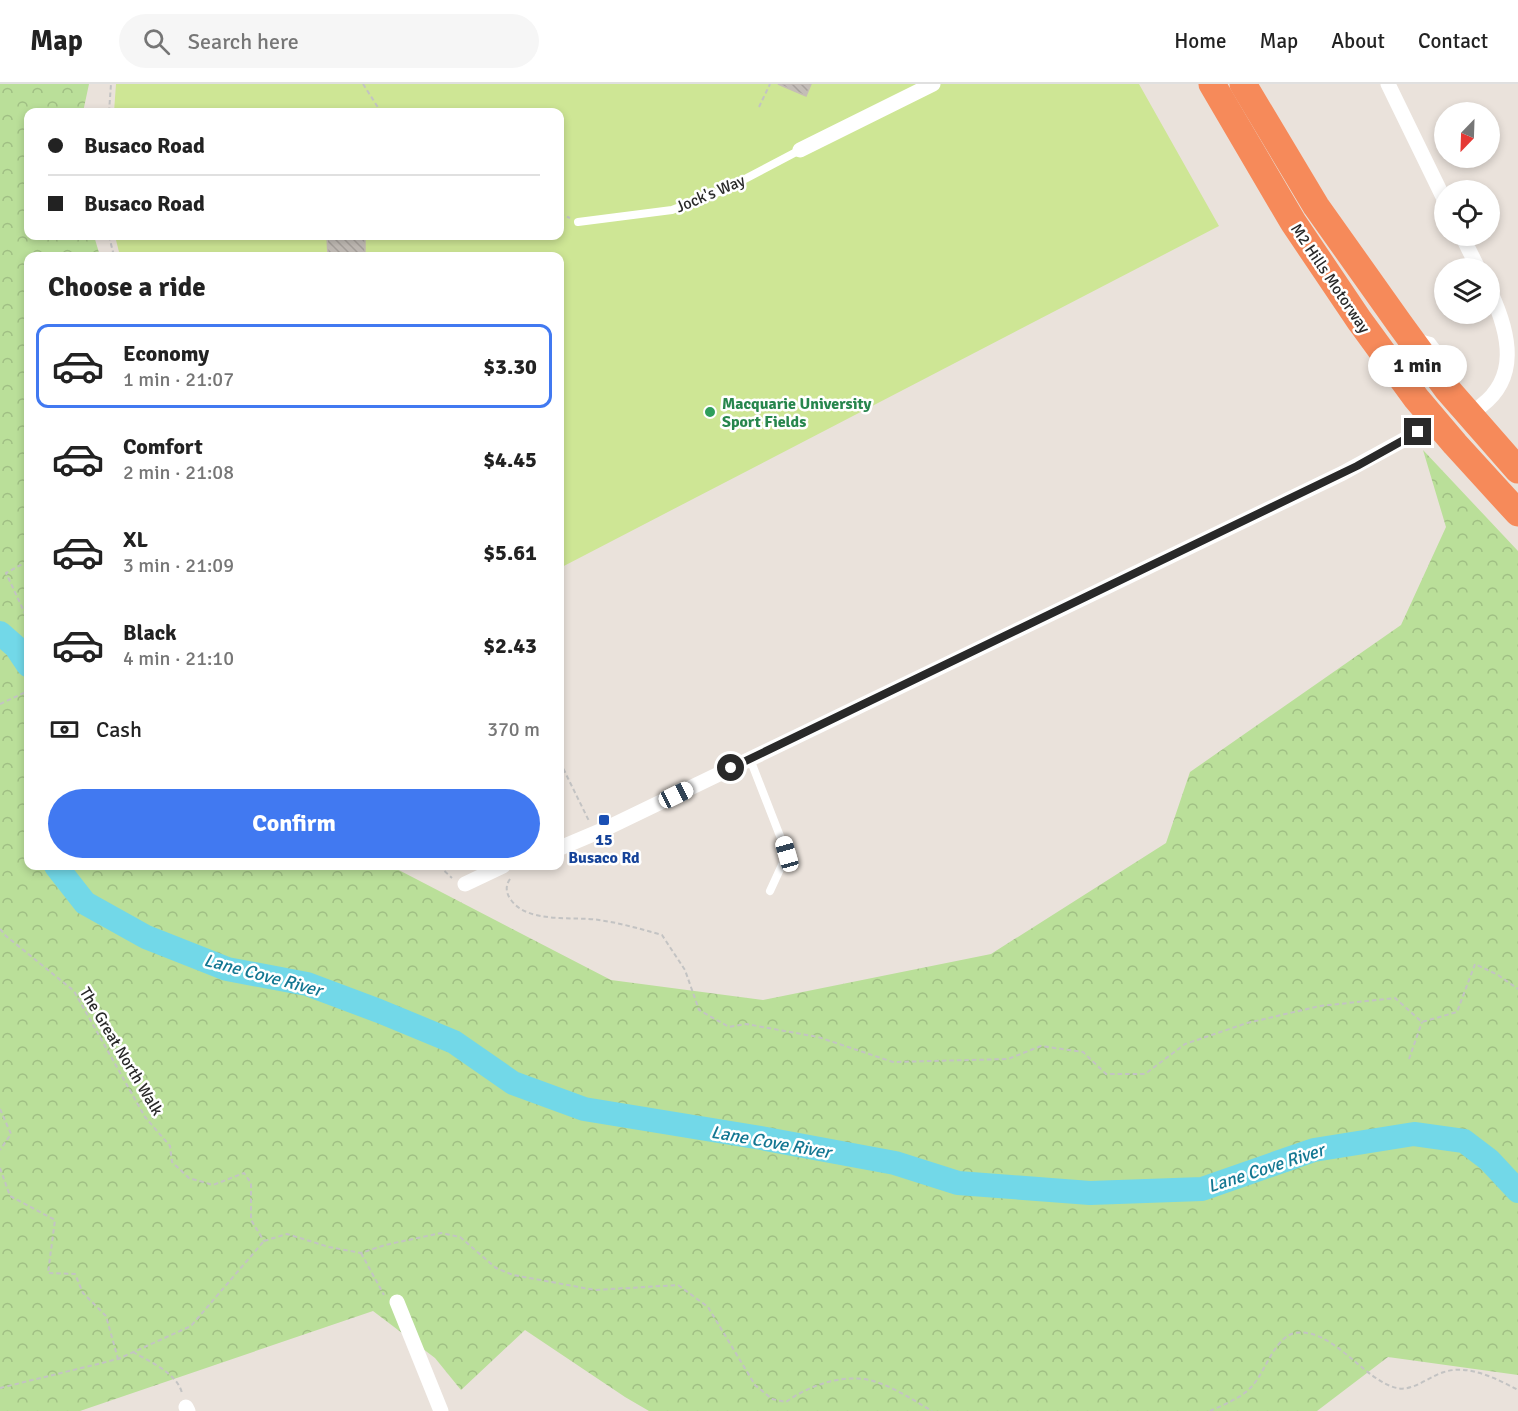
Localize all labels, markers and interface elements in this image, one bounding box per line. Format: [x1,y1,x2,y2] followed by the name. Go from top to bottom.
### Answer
[119,14,539,68] search box
[30,24,83,58] text: Map
[140,25,173,58] icon: search
[188,28,299,55] text: Search here
[1174,28,1227,54] text: Home
[1260,28,1298,54] text: Map
[1331,28,1385,54] text: About
[1418,28,1488,54] text: Contact
[1434,102,1500,168] north arrow
[1434,102,1500,324] map controls
[84,132,205,159] text: Busaco Road
[673,170,749,217] street label: Jock's Way
[1434,180,1500,246] button: locate
[84,190,205,217] text: Busaco Road
[1286,220,1374,338] street label: M2 Hills Motorway
[1434,258,1500,324] button: layers
[48,271,206,304] text: Choose a ride
[51,339,105,393] icon: car
[123,340,209,367] text: Economy
[1368,345,1468,387] callout: 1 min
[483,353,537,380] text: $3.30
[1393,353,1442,378] text: 1 min
[123,367,234,392] text: 1 min · 21:07
[722,394,872,432] place label: Macquarie University Sport Fields
[703,405,717,419] marker: Macquarie University Sport Fields
[1404,418,1431,445] route end
[51,432,105,486] icon: car
[123,433,203,460] text: Comfort
[483,446,537,473] text: $4.45
[123,460,234,485] text: 2 min · 21:08
[51,525,105,579] icon: car
[123,526,148,553] text: XL
[483,539,537,566] text: $5.61
[123,553,234,578] text: 3 min · 21:09
[51,618,105,672] icon: car
[123,619,177,646] text: Black
[483,632,537,659] text: $2.43
[123,646,234,671] text: 4 min · 21:10
[48,713,81,746] icon: cash
[96,716,142,743] text: Cash
[487,717,540,742] text: 370 m
[717,754,744,781] route start
[656,779,696,811] car
[48,789,540,858] button: Confirm
[597,813,611,827] marker: 15 Busaco Rd
[568,830,640,868] place label: 15 Busaco Rd
[773,834,801,874] car
[202,949,327,1002] water label: Lane Cove River
[75,984,167,1119] street label: The Great North Walk
[709,1121,835,1164] water label: Lane Cove River
[1205,1138,1329,1197] water label: Lane Cove River

